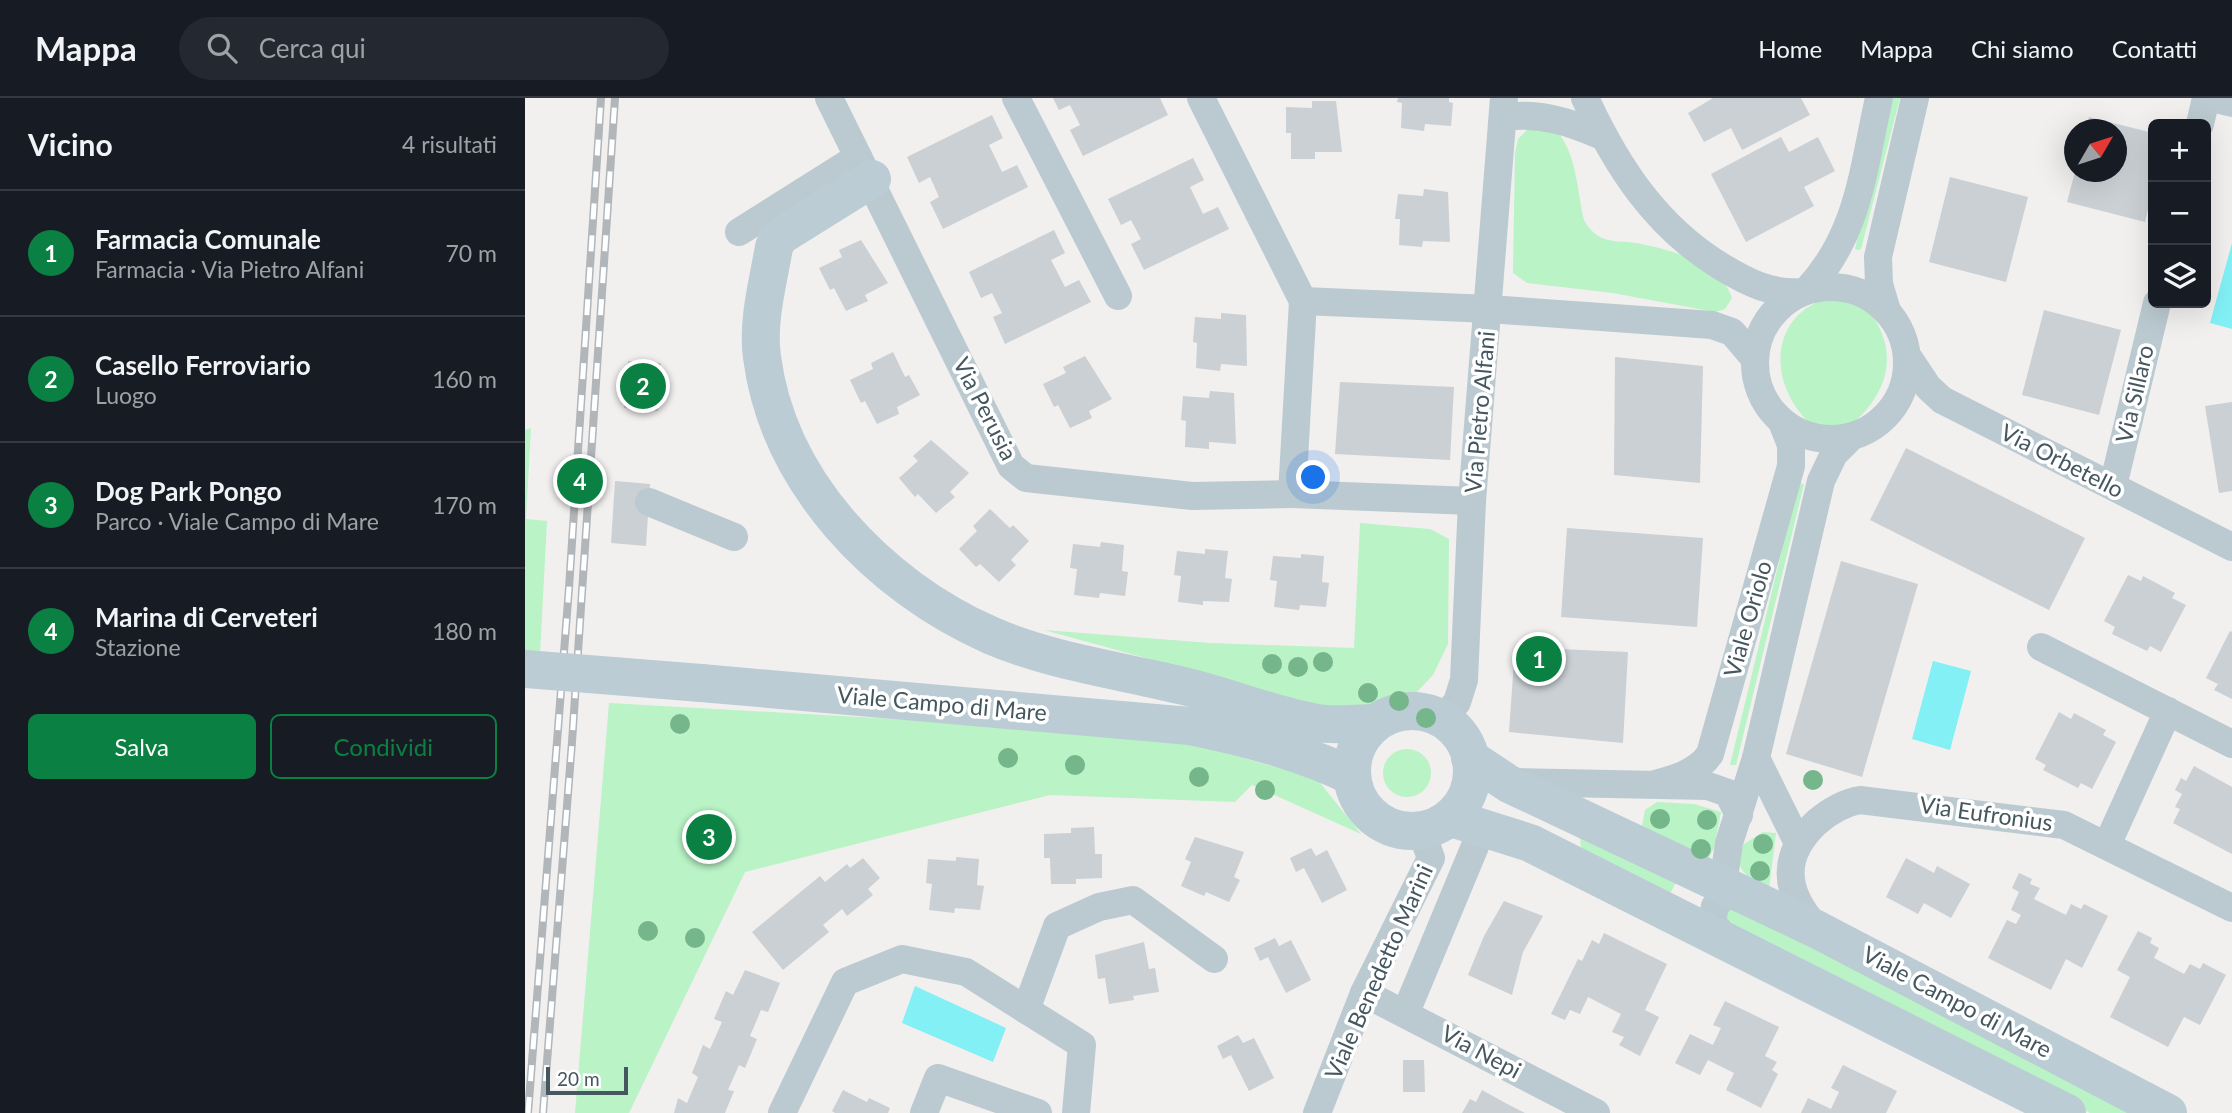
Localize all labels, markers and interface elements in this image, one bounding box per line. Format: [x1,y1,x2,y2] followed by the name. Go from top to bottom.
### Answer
[179,17,669,80] search box
[35,28,137,68] text: Mappa
[203,29,241,67] icon: search
[259,32,366,64] text: Cerca qui
[1758,34,1822,63] text: Home
[1860,34,1933,63] text: Mappa
[1971,34,2074,63] text: Chi siamo
[2112,34,2197,63] text: Contatti
[2064,119,2127,182] north arrow
[2148,119,2211,308] map controls
[2148,119,2211,182] button: +
[28,126,113,162] text: Vicino
[402,130,497,158] text: 4 risultati
[2148,182,2211,245] button: −
[95,223,321,255] text: Farmacia Comunale
[44,239,58,267] text: 1
[446,239,497,267] text: 70 m
[2148,245,2211,308] button: layers
[95,255,364,283] text: Farmacia · Via Pietro Alfani
[1458,330,1500,494] street label: Via Pietro Alfani
[2109,342,2159,445] street label: Via Sillaro
[95,349,311,381] text: Casello Ferroviario
[948,352,1024,465] street label: Via Perusia
[620,360,666,412] pin: 2
[44,365,58,393] text: 2
[432,365,497,393] text: 160 m
[95,381,157,409] text: Luogo
[1996,417,2129,503] street label: Via Orbetello
[557,455,603,507] pin: 4
[1296,460,1330,494] your location
[95,475,282,507] text: Dog Park Pongo
[44,491,58,519] text: 3
[432,491,497,519] text: 170 m
[95,507,379,535] text: Parco · Viale Campo di Mare
[1717,557,1777,680] street label: Viale Oriolo
[95,601,318,633] text: Marina di Cerveteri
[44,617,58,645] text: 4
[432,617,497,645] text: 180 m
[95,633,181,661] text: Stazione
[1516,633,1562,685] pin: 1
[836,680,1048,726] street label: Viale Campo di Mare
[28,714,256,779] button: Salva
[270,714,497,779] button: Condividi
[1918,790,2055,836] street label: Via Eufronius
[686,811,732,863] pin: 3
[1318,860,1438,1083] street label: Viale Benedetto Marini
[1858,939,2057,1063] street label: Viale Campo di Mare
[1437,1019,1526,1084] street label: Via Nepi
[546,1064,628,1096] scale bar
[557,1067,600,1090] text: 20 m

